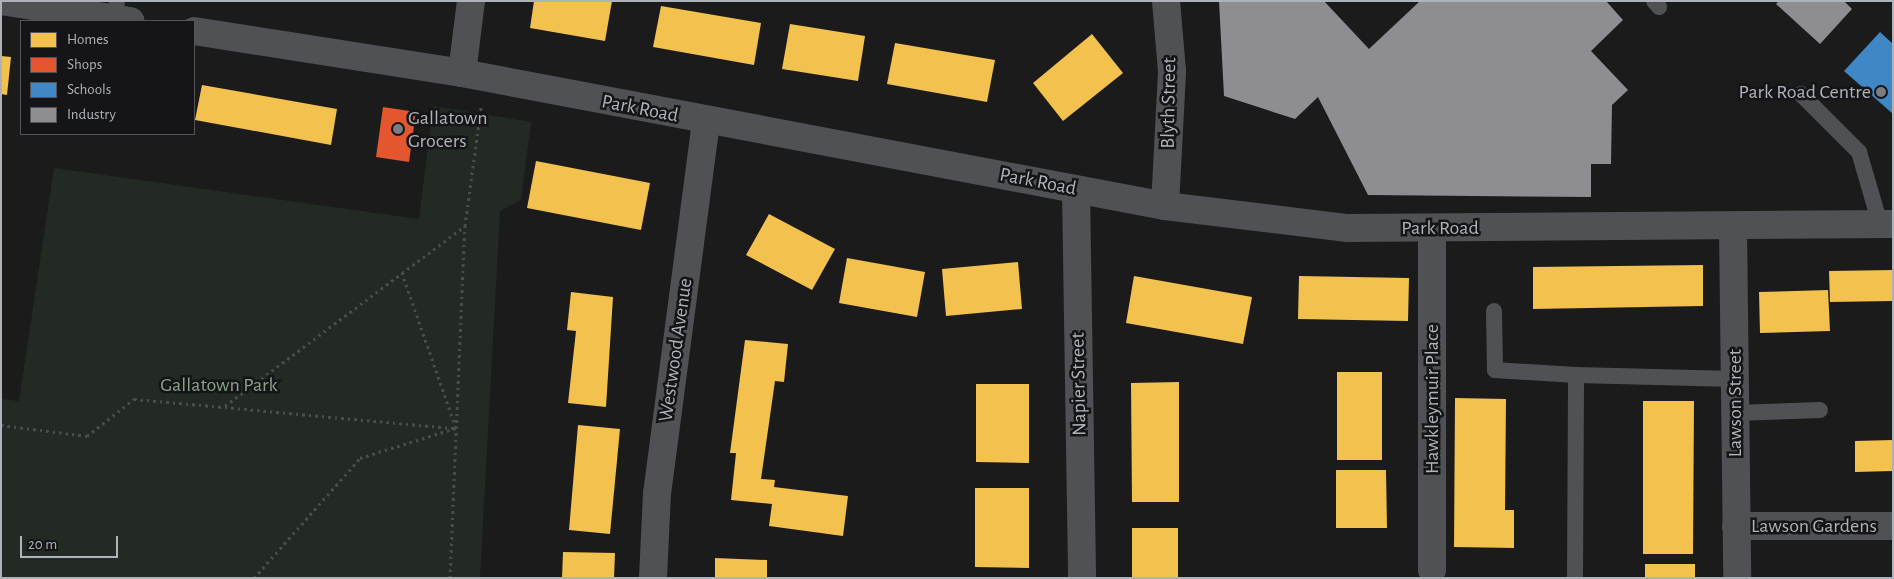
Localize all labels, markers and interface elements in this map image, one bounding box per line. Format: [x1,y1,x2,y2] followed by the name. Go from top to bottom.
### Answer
[20,20,195,135] legend
[67,32,109,47] text: Homes
[67,57,102,72] text: Shops
[1156,57,1182,149] street label: Blyth Street
[1739,80,1871,104] place label: Park Road Centre
[67,82,111,97] text: Schools
[1875,86,1887,98] marker: Park Road Centre
[600,90,680,128] street label: Park Road
[408,106,488,153] place label: Gallatown Grocers
[67,107,116,122] text: Industry
[392,123,404,135] marker: Gallatown Grocers
[998,163,1078,201] street label: Park Road
[1401,216,1479,240] street label: Park Road
[654,277,698,423] street label: Westwood Avenue
[1420,324,1444,474] street label: Hawkleymuir Place
[1066,332,1092,436] street label: Napier Street
[1723,349,1747,457] street label: Lawson Street
[160,373,278,397] park label: Gallatown Park
[1751,514,1877,538] street label: Lawson Gardens
[22,526,120,558] scale bar
[28,537,57,552] text: 20 m

